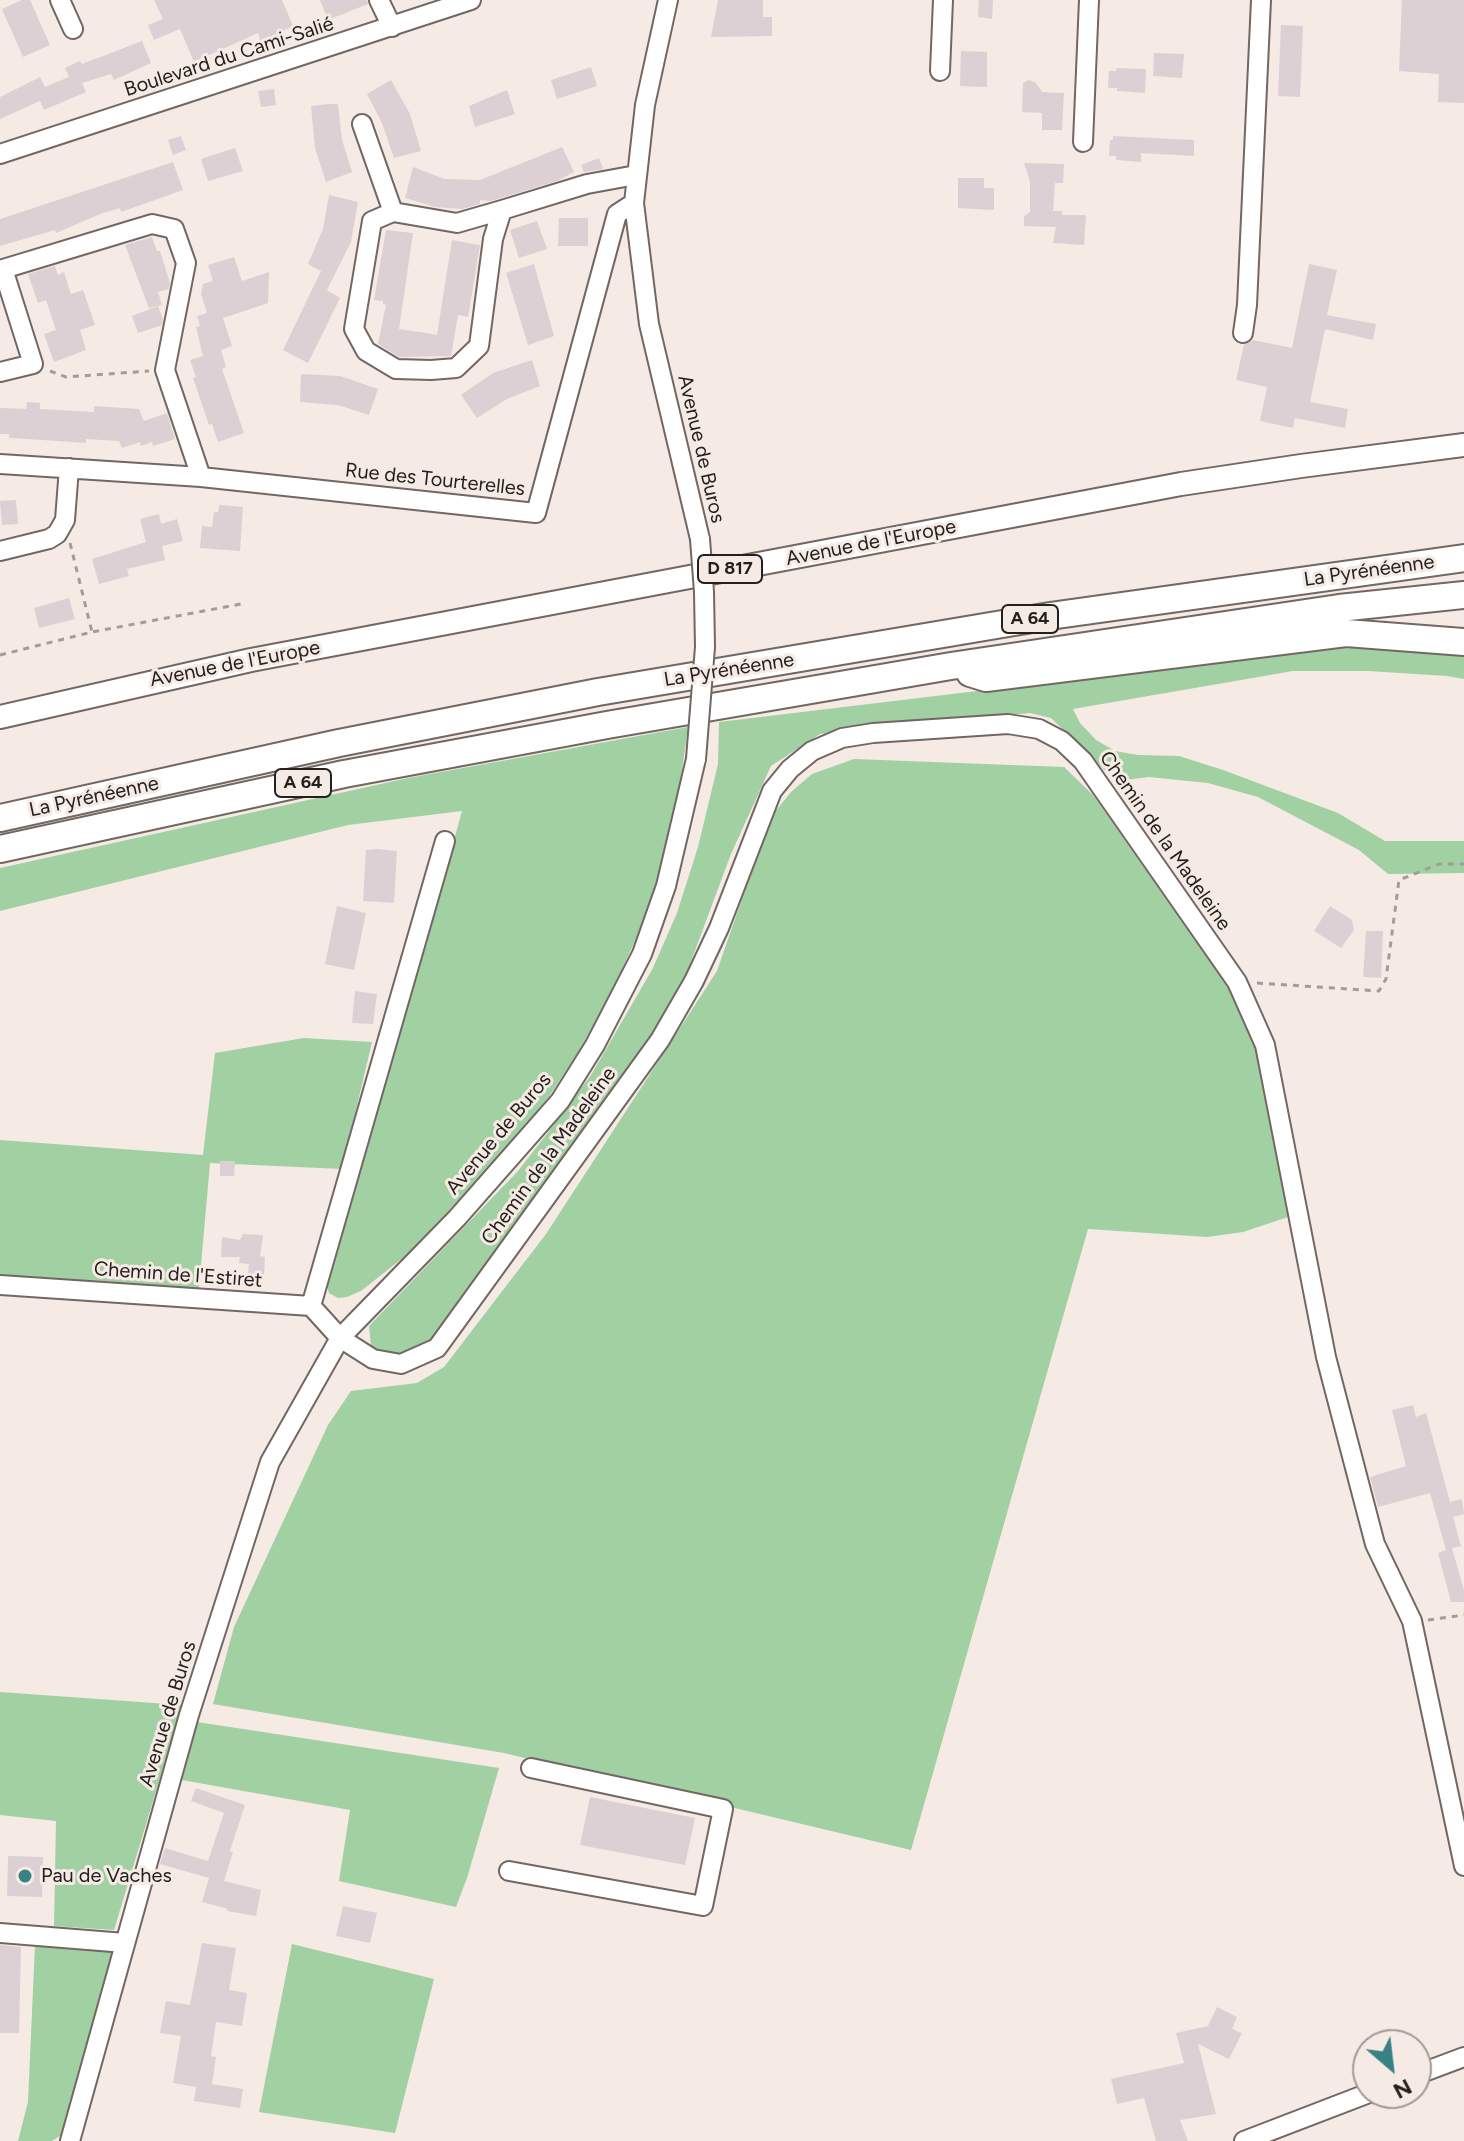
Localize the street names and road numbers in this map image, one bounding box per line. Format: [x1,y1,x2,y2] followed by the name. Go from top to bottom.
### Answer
[121,12,337,102] street label: Boulevard du Cami-Salié
[672,373,730,525] street label: Avenue de Buros
[344,459,526,501] street label: Rue des Tourterelles
[784,515,958,571] street label: Avenue de l'Europe
[1302,550,1436,592] street label: La Pyrénéenne
[698,555,762,583] road number: D 817
[1002,605,1058,633] road number: A 64
[148,636,322,692] street label: Avenue de l'Europe
[662,648,796,692] street label: La Pyrénéenne
[1094,747,1236,935] street label: Chemin de la Madeleine
[275,769,331,797] road number: A 64
[27,772,161,822] street label: La Pyrénéenne
[477,1063,621,1249] street label: Chemin de la Madeleine
[441,1068,557,1200] street label: Avenue de Buros
[93,1257,263,1293] street label: Chemin de l'Estiret
[134,1638,202,1790] street label: Avenue de Buros

